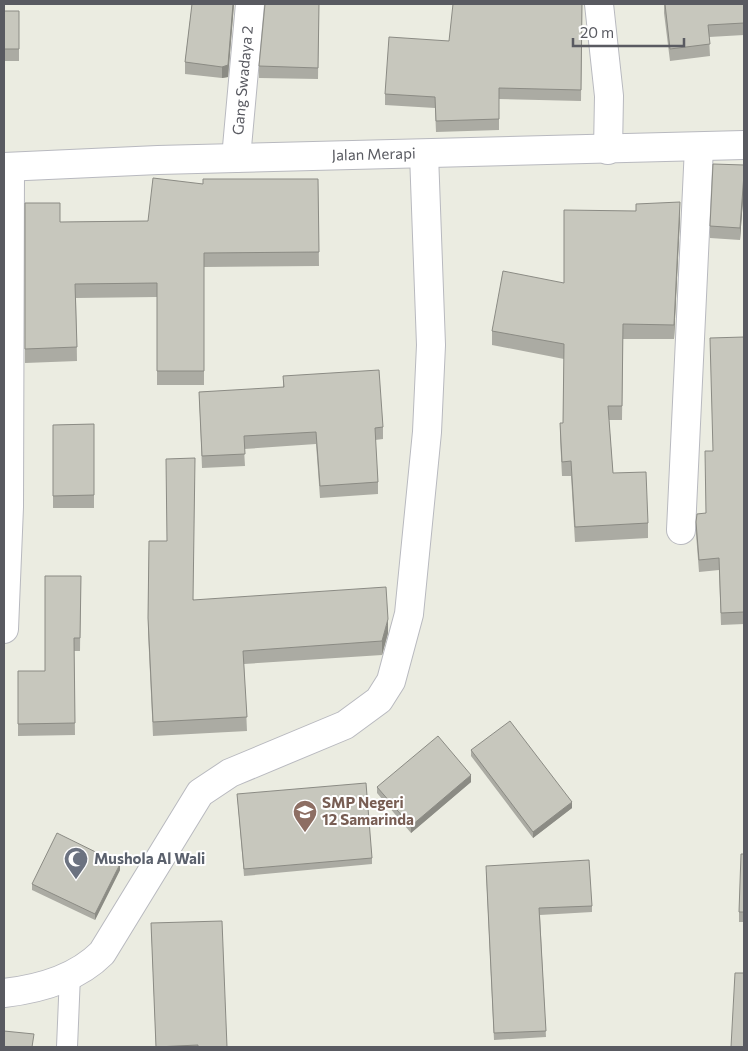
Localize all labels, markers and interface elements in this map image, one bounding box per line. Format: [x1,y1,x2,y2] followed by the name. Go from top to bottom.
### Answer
[573,15,684,47] scale bar
[580,23,614,41] text: 20 m
[228,25,256,136] street label: Gang Swadaya 2
[331,143,416,164] street label: Jalan Merapi
[322,793,414,828] place label: SMP Negeri 12 Samarinda
[292,799,318,833] school or university icon: SMP Negeri 12 Samarinda
[63,846,89,880] mosque icon: Mushola Al Wali
[94,849,205,867] place label: Mushola Al Wali

